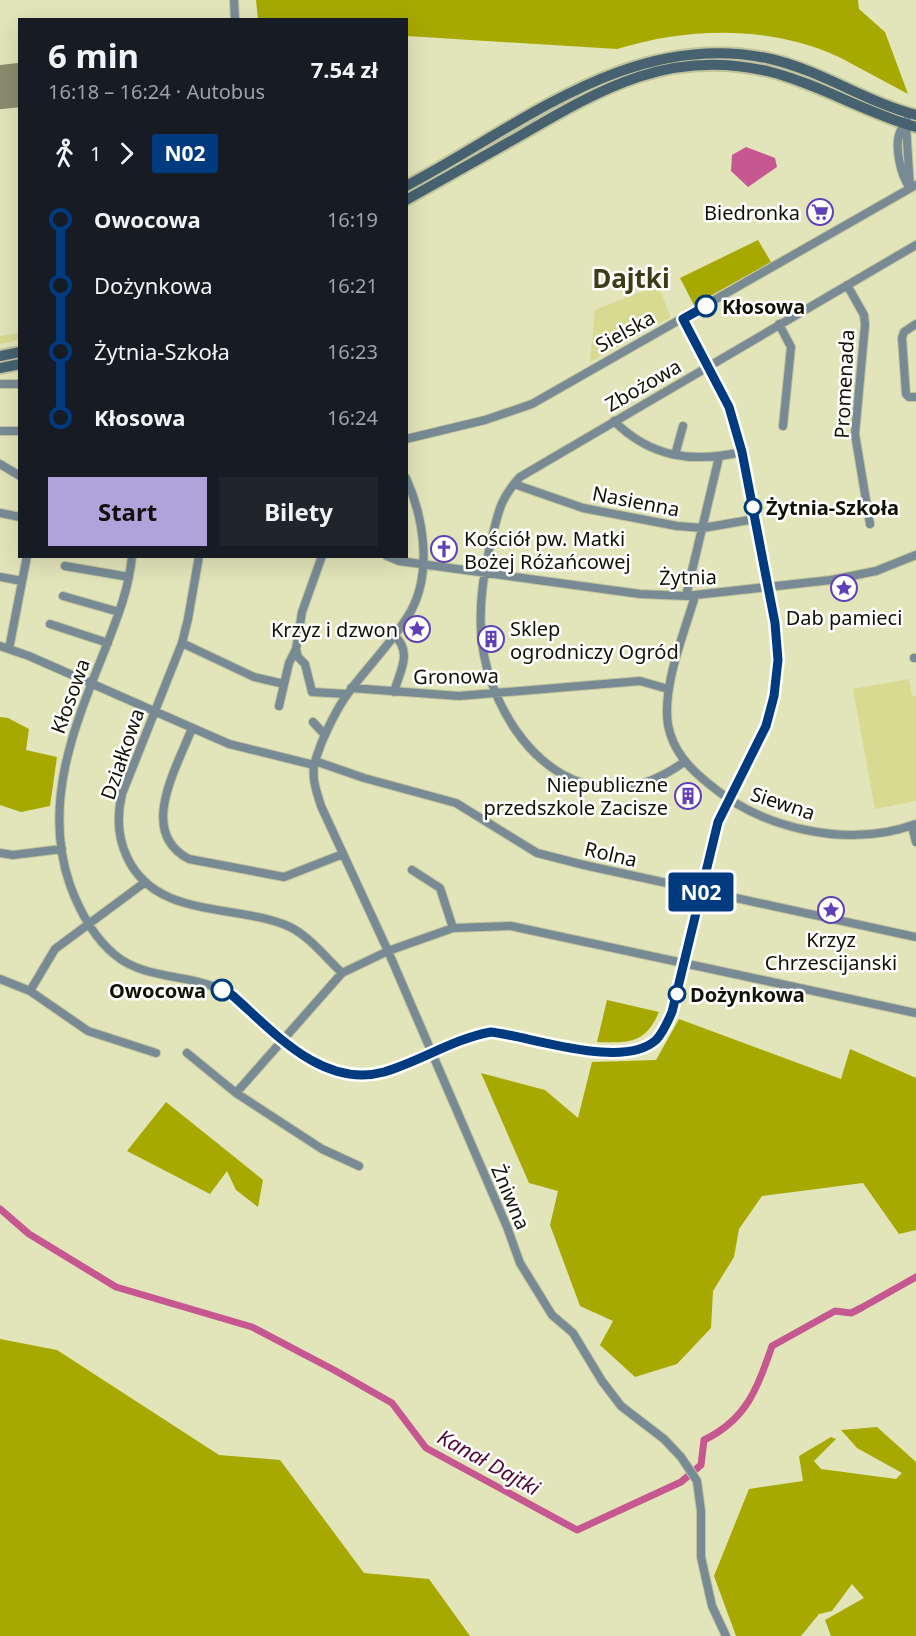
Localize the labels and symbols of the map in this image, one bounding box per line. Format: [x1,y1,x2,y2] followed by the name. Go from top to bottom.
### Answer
[805,197,835,227] supermarket icon: Biedronka
[704,199,800,226] place label: Biedronka
[592,260,670,296] district label: Dajtki
[722,293,805,320] place label: Kłosowa
[695,295,717,317] marker: Kłosowa
[590,304,660,358] street label: Sielska
[828,329,860,439] street label: Promenada
[600,352,686,418] street label: Zbożowa
[590,479,682,523] street label: Nasienna
[766,494,899,521] place label: Żytnia-Szkoła
[744,498,762,516] marker: Żytnia-Szkoła
[464,525,631,575] place label: Kościół pw. Matki Bożej Różańcowej
[429,534,459,564] church icon: Kościół pw. Matki Bożej Różańcowej
[659,563,717,591] street label: Żytnia
[829,573,859,603] place icon: Dab pamieci
[786,604,902,631] place label: Dab pamieci
[402,614,432,644] place icon: Krzyz i dzwon
[510,615,679,665] place label: Sklep ogrodniczy Ogród
[271,616,398,643] place label: Krzyz i dzwon
[476,624,506,654] building icon: Sklep ogrodniczy Ogród
[44,655,96,737] street label: Kłosowa
[413,662,499,690] street label: Gronowa
[94,705,150,803] street label: Działkowa
[483,771,668,821] place label: Niepubliczne przedszkole Zacisze
[747,780,819,826] street label: Siewna
[673,781,703,811] building icon: Niepubliczne przedszkole Zacisze
[582,835,640,873] street label: Rolna
[666,872,736,912] line badge: N02
[816,895,846,925] place icon: Krzyz Chrzescijanski
[765,926,897,976] place label: Krzyz Chrzescijanski
[109,977,206,1004] place label: Owocowa
[211,979,233,1001] marker: Owocowa
[690,981,805,1008] place label: Dożynkowa
[668,985,686,1003] marker: Dożynkowa
[485,1160,537,1234] street label: Żniwna
[433,1422,546,1502] water label: Kanał Dajtki

